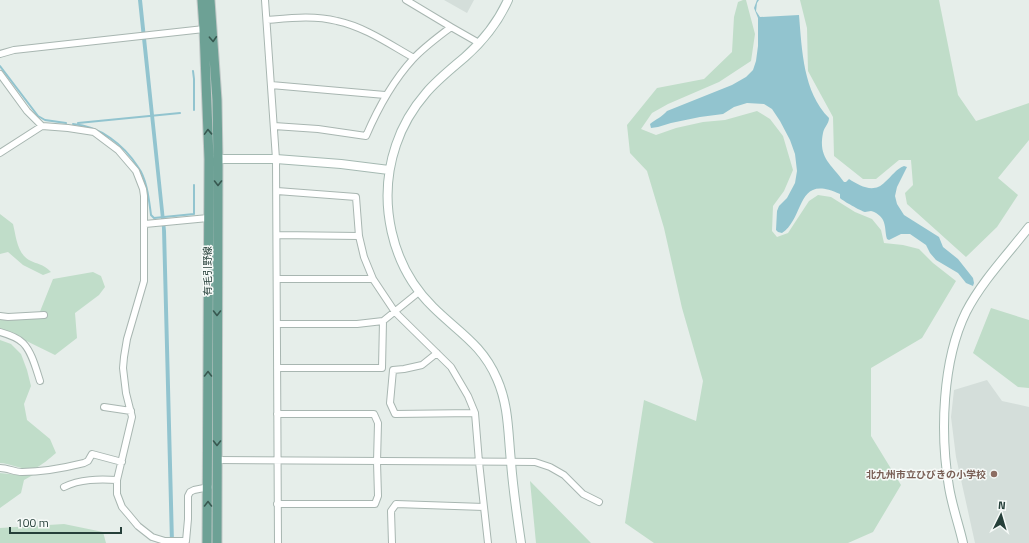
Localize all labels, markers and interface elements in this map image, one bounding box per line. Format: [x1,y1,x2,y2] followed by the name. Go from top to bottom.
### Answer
[209,36,218,42] one-way arrow
[204,129,212,135] one-way arrow
[214,180,222,186] one-way arrow
[200,246,215,296] street label: 有毛引野線
[213,310,221,316] one-way arrow
[204,371,212,377] one-way arrow
[213,440,221,446] one-way arrow
[866,467,986,482] place label: 北九州市立ひびきの小学校
[989,469,999,479] marker: 北九州市立ひびきの小学校
[981,495,1021,535] north arrow
[997,497,1006,513] text: N
[204,501,212,507] one-way arrow
[10,509,121,535] scale bar
[16,513,49,532] text: 100 m

